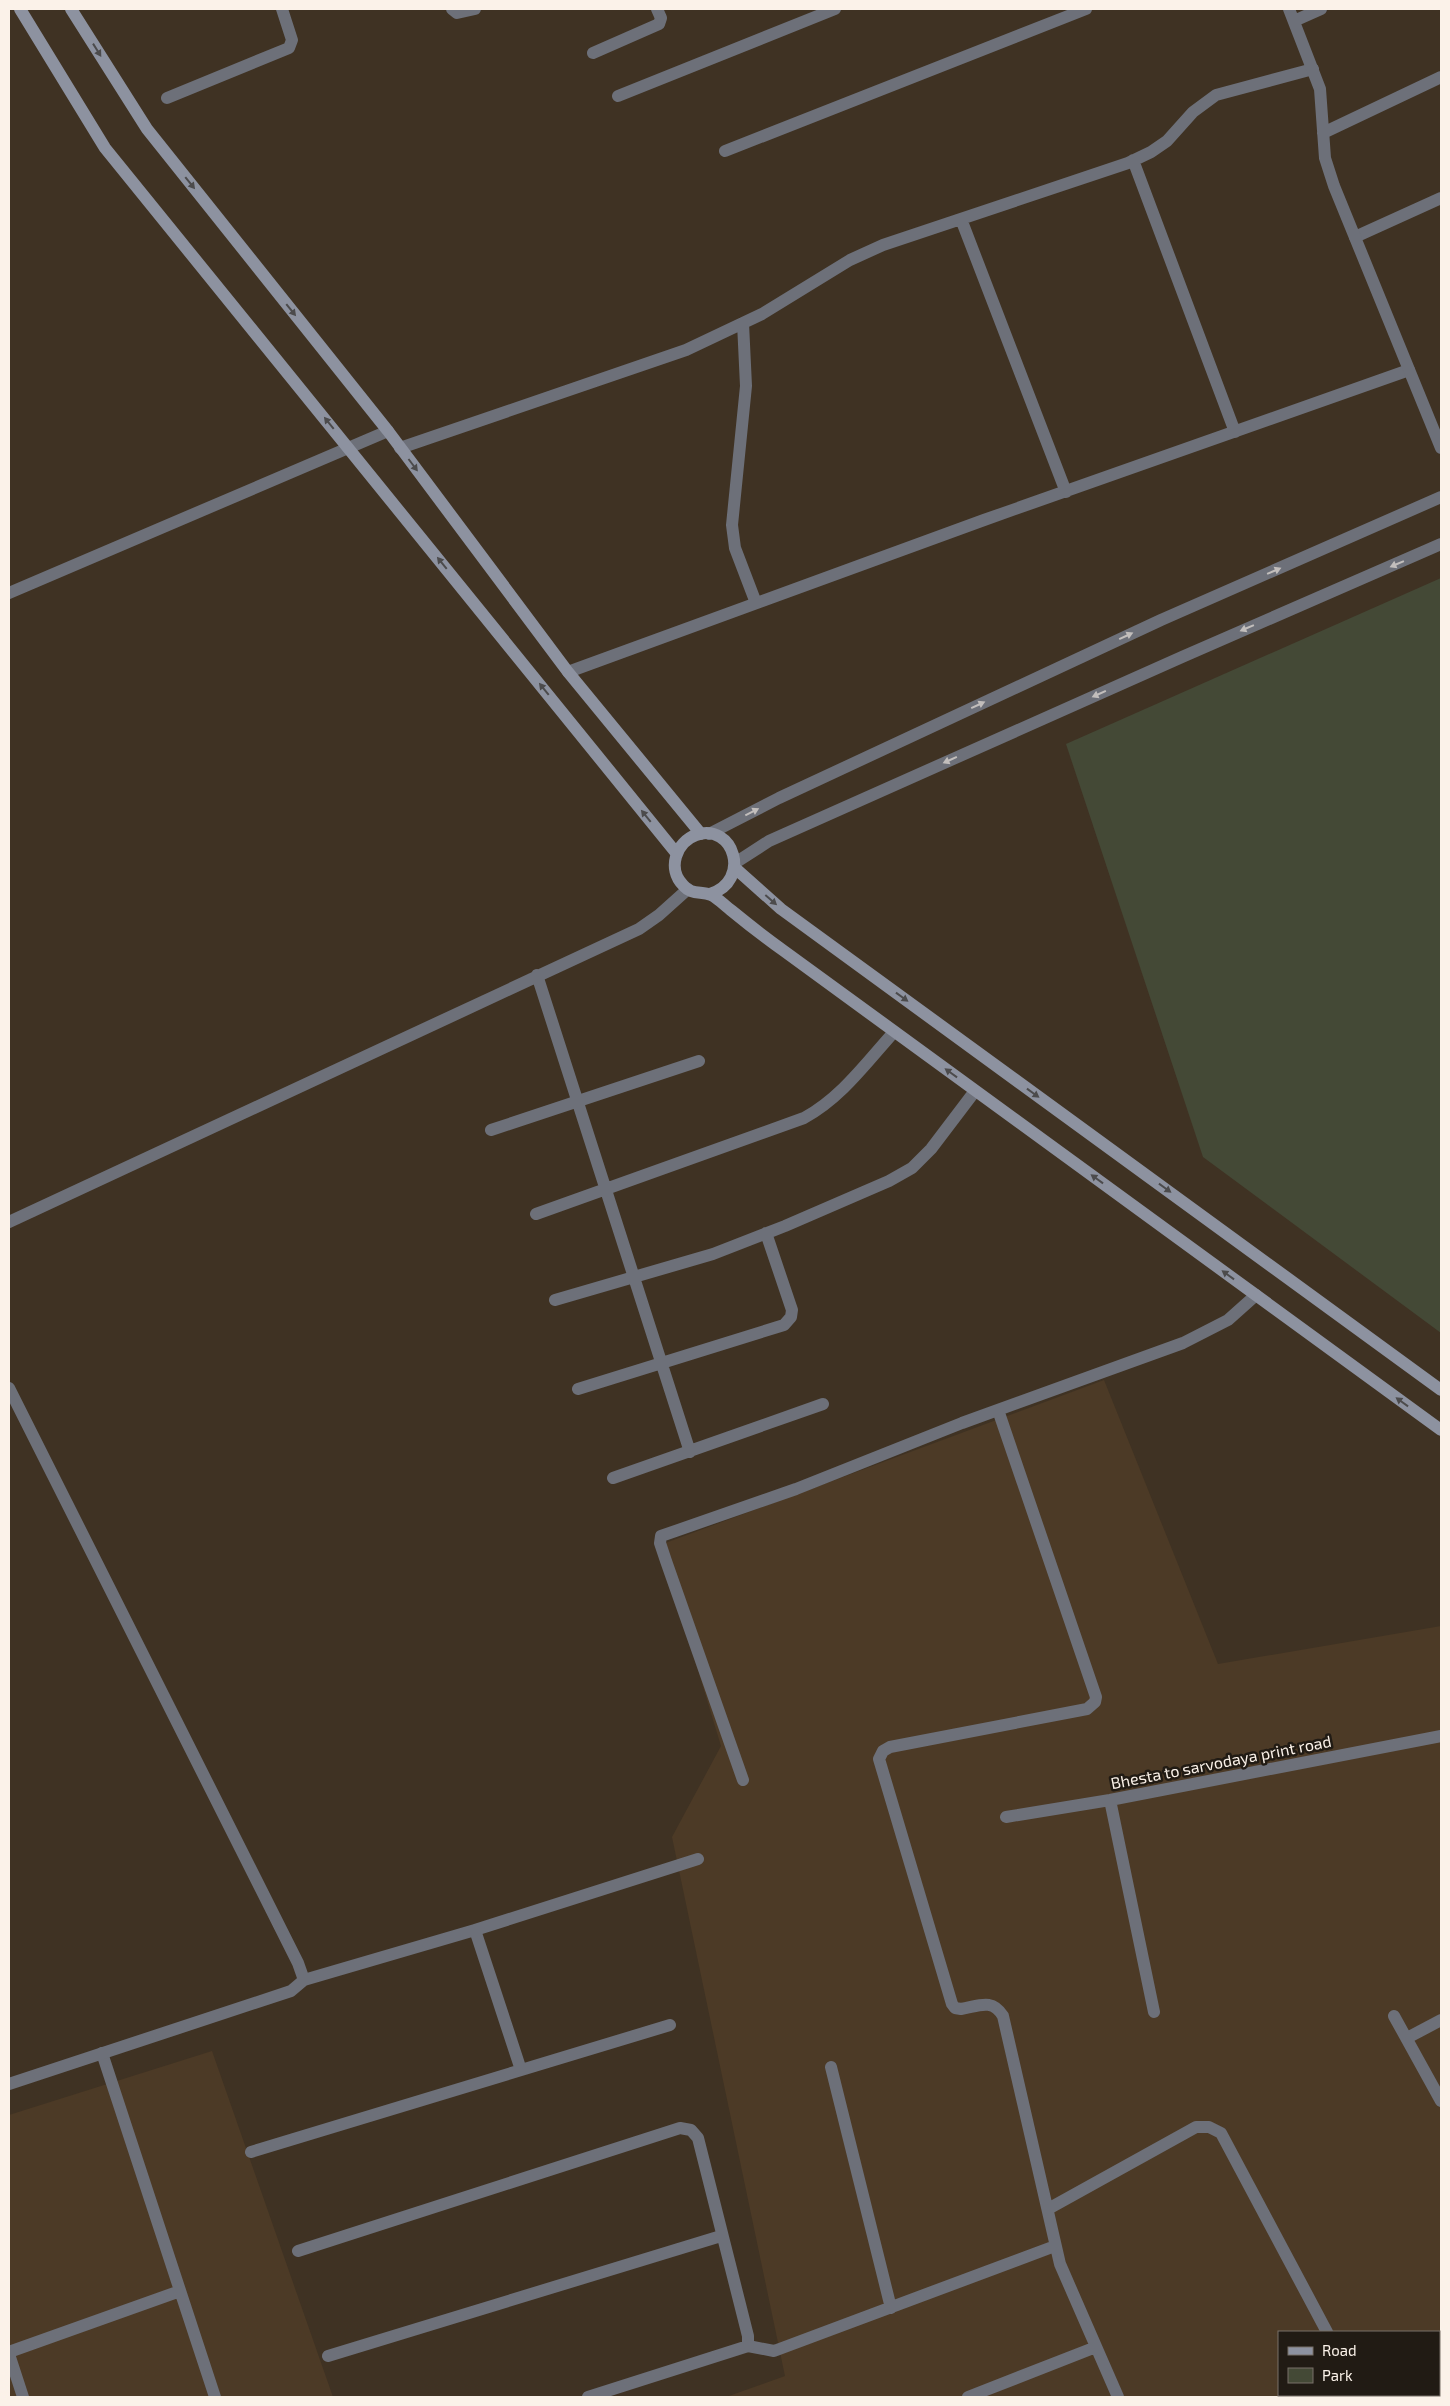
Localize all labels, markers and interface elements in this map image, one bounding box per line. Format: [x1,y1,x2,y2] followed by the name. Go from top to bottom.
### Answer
[93,43,102,57] one-way arrow
[184,176,195,189] one-way arrow
[286,303,297,316] one-way arrow
[323,417,334,430] one-way arrow
[408,458,419,471] one-way arrow
[436,557,447,570] one-way arrow
[1390,560,1404,568] one-way arrow
[1267,566,1281,574] one-way arrow
[1240,625,1254,633] one-way arrow
[1118,632,1133,640] one-way arrow
[539,683,550,696] one-way arrow
[1092,690,1106,698] one-way arrow
[971,701,985,709] one-way arrow
[943,757,957,765] one-way arrow
[745,808,760,816] one-way arrow
[641,810,652,823] one-way arrow
[765,895,778,906] one-way arrow
[895,992,909,1002] one-way arrow
[945,1068,958,1079] one-way arrow
[1026,1088,1040,1098] one-way arrow
[1090,1174,1104,1184] one-way arrow
[1158,1183,1171,1194] one-way arrow
[1221,1270,1235,1280] one-way arrow
[1396,1396,1409,1407] one-way arrow
[1109,1731,1333,1792] street label: Bhesta to sarvodaya print road
[1278,2331,1440,2396] legend
[1322,2341,1357,2359] text: Road
[1322,2366,1353,2384] text: Park

